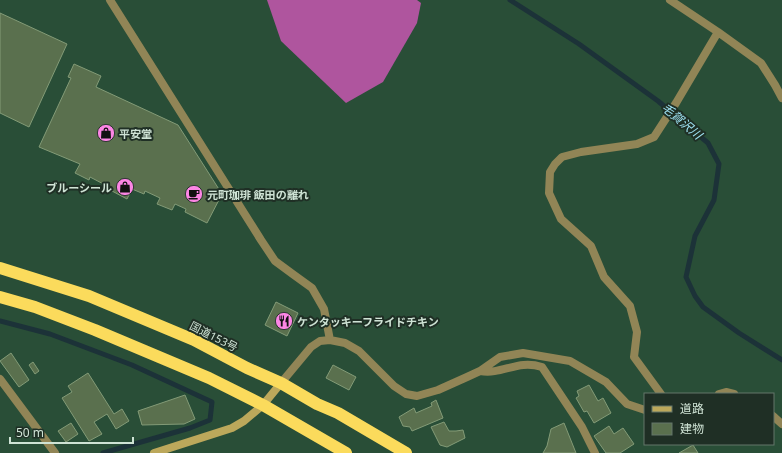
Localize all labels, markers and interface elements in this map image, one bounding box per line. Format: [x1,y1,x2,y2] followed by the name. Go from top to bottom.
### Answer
[658,99,707,144] water label: 毛賀沢川
[96,123,116,143] shop icon: 平安堂
[119,126,152,141] place label: 平安堂
[115,177,135,197] shop icon: ブルーシール
[46,180,112,195] place label: ブルーシール
[184,184,204,204] cafe icon: 元町珈琲 飯田の離れ
[207,187,309,202] place label: 元町珈琲 飯田の離れ
[274,311,294,331] restaurant icon: ケンタッキーフライドチキン
[297,314,439,329] place label: ケンタッキーフライドチキン
[187,318,241,354] street label: 国道153号
[644,393,774,445] legend
[680,400,704,417] text: 道路
[10,419,133,445] scale bar
[680,420,704,437] text: 建物
[16,424,44,441] text: 50 m

